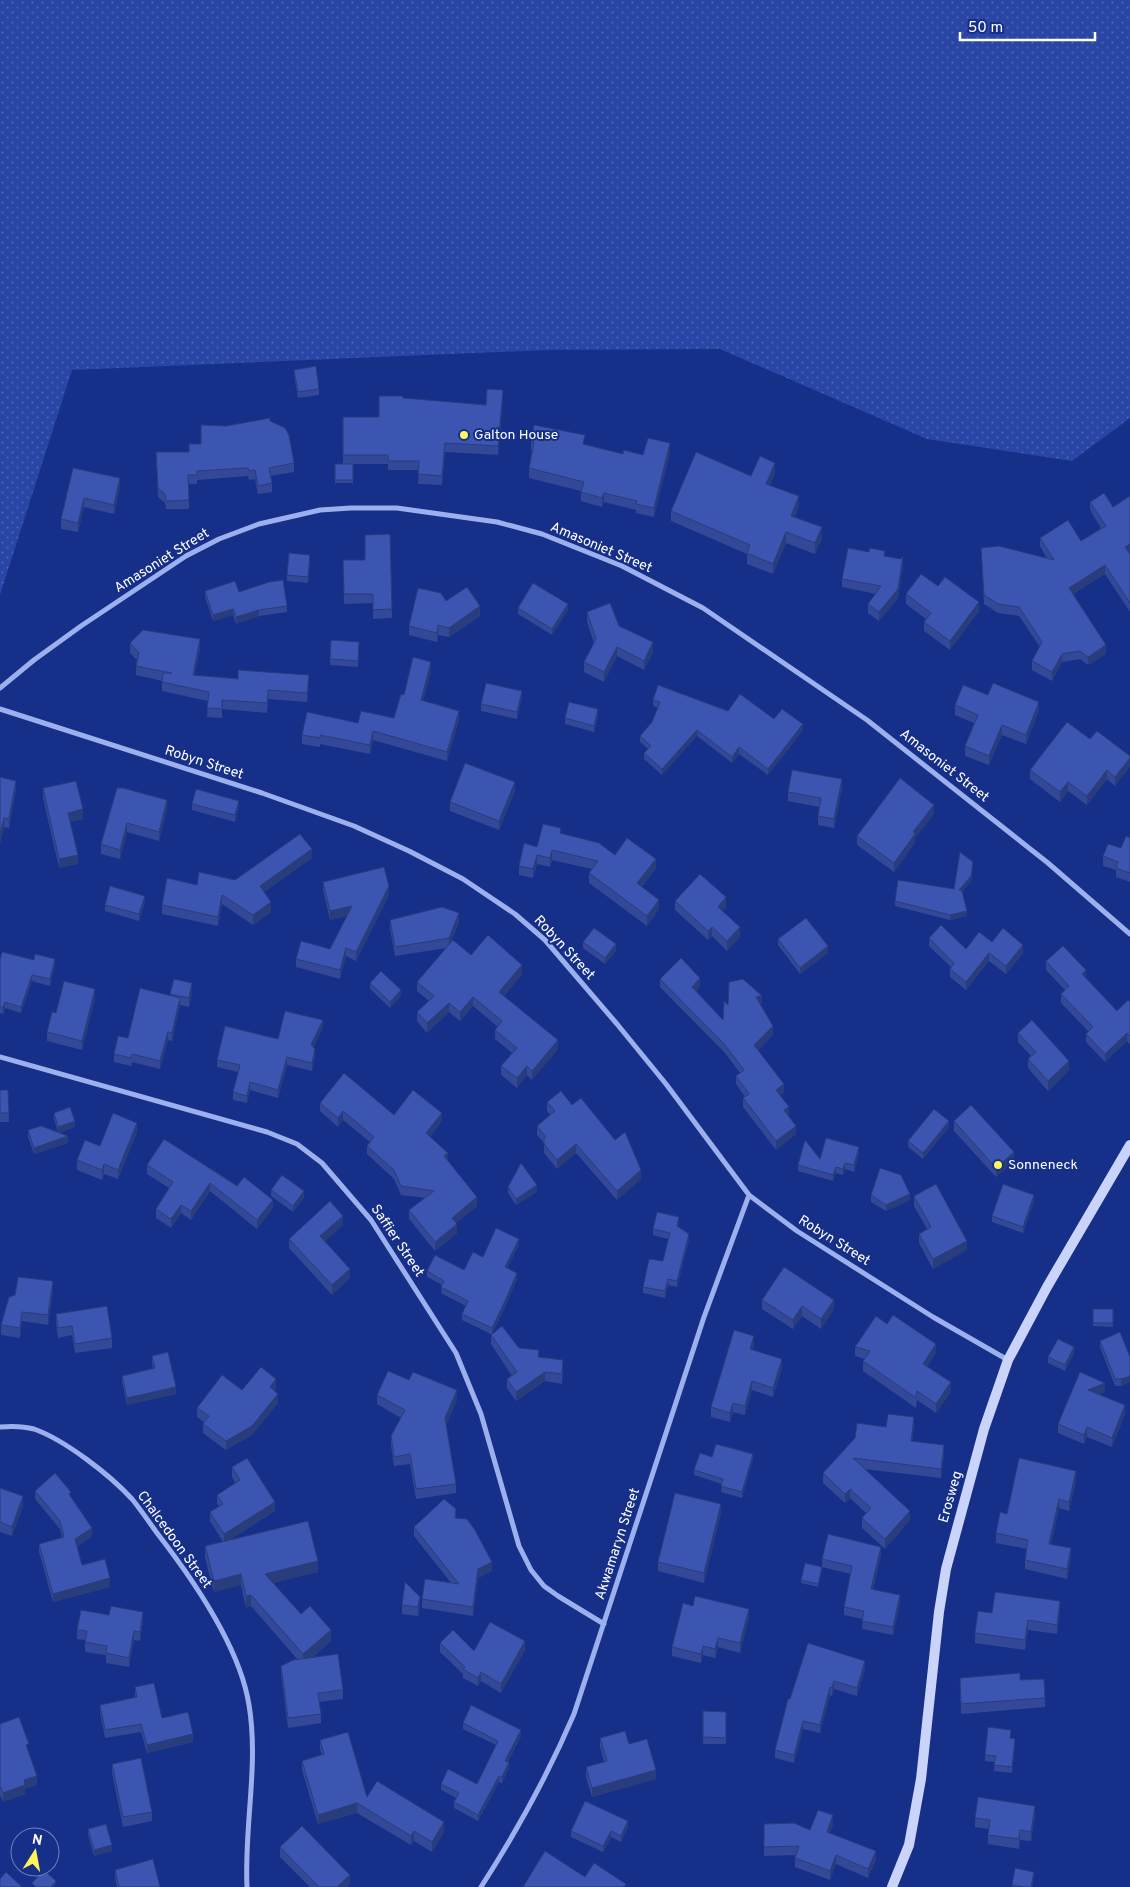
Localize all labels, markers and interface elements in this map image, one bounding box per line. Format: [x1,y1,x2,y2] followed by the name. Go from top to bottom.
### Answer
[960,10,1095,42] scale bar
[968,19,1003,38] text: 50 m
[474,427,558,444] place label: Galton House
[458,429,470,441] marker: Galton House
[548,519,654,577] street label: Amasoniet Street
[111,525,213,597] street label: Amasoniet Street
[896,726,992,806] street label: Amasoniet Street
[162,742,246,784] street label: Robyn Street
[530,912,598,984] street label: Robyn Street
[1008,1157,1078,1174] place label: Sonneneck
[992,1159,1004,1171] marker: Sonneneck
[367,1202,427,1280] street label: Saffier Street
[795,1212,873,1270] street label: Robyn Street
[936,1469,966,1525] street label: Erosweg
[592,1486,644,1602] street label: Akwamaryn Street
[133,1488,215,1592] street label: Chalcedoon Street
[10,1827,60,1877] north arrow
[31,1831,44,1850] text: N

